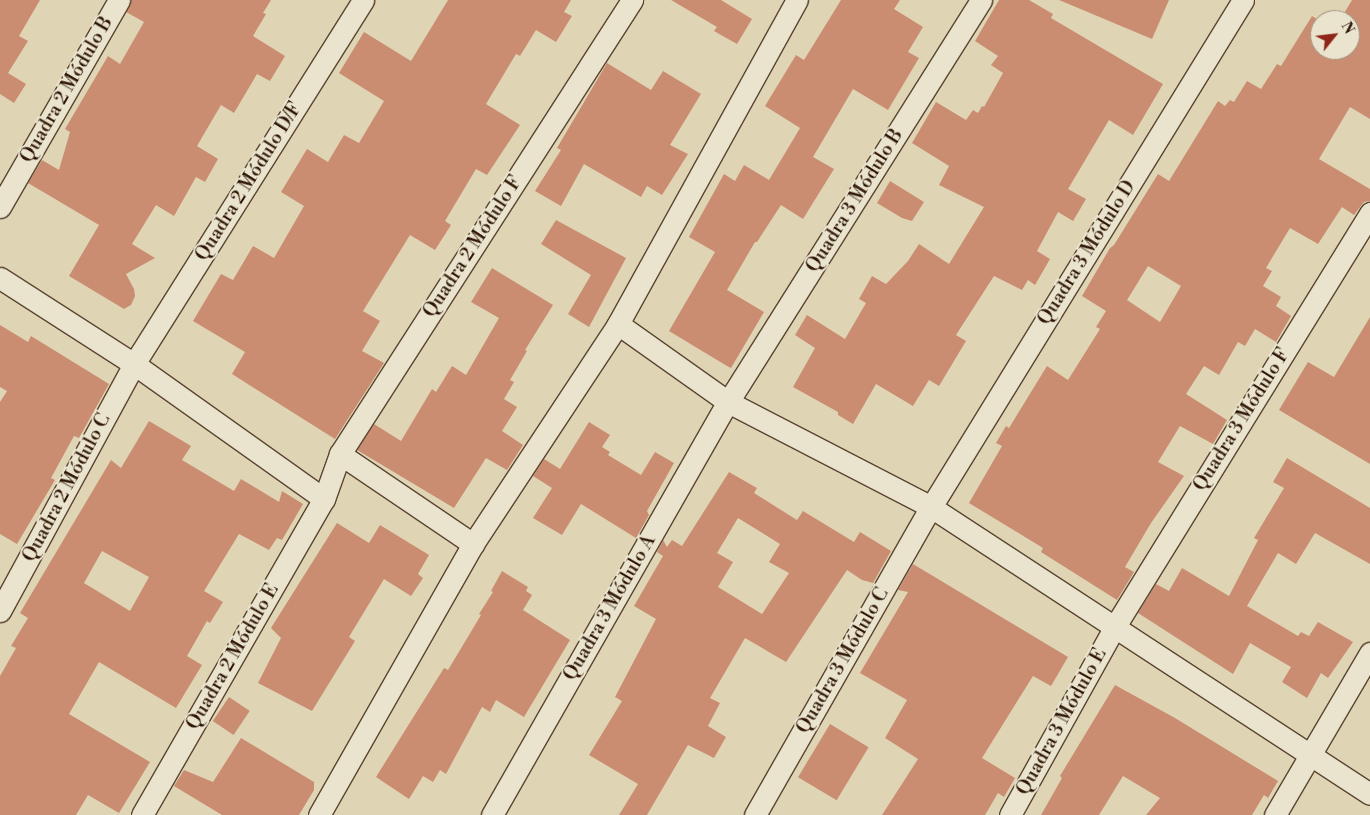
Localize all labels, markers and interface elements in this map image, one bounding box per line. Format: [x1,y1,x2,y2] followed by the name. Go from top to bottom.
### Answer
[1310,10,1360,60] north arrow
[16,13,118,167] street label: Quadra 2 Módulo B
[1337,19,1358,37] text: N
[191,98,307,266] street label: Quadra 2 Módulo D/F
[802,125,908,277] street label: Quadra 3 Módulo B
[419,172,527,322] street label: Quadra 2 Módulo F
[1033,176,1141,330] street label: Quadra 3 Módulo D
[1189,344,1295,496] street label: Quadra 3 Módulo F
[18,410,116,566] street label: Quadra 2 Módulo C
[559,531,661,685] street label: Quadra 3 Módulo A
[182,580,284,734] street label: Quadra 2 Módulo E
[792,584,894,738] street label: Quadra 3 Módulo C
[1012,644,1112,800] street label: Quadra 3 Módulo E

